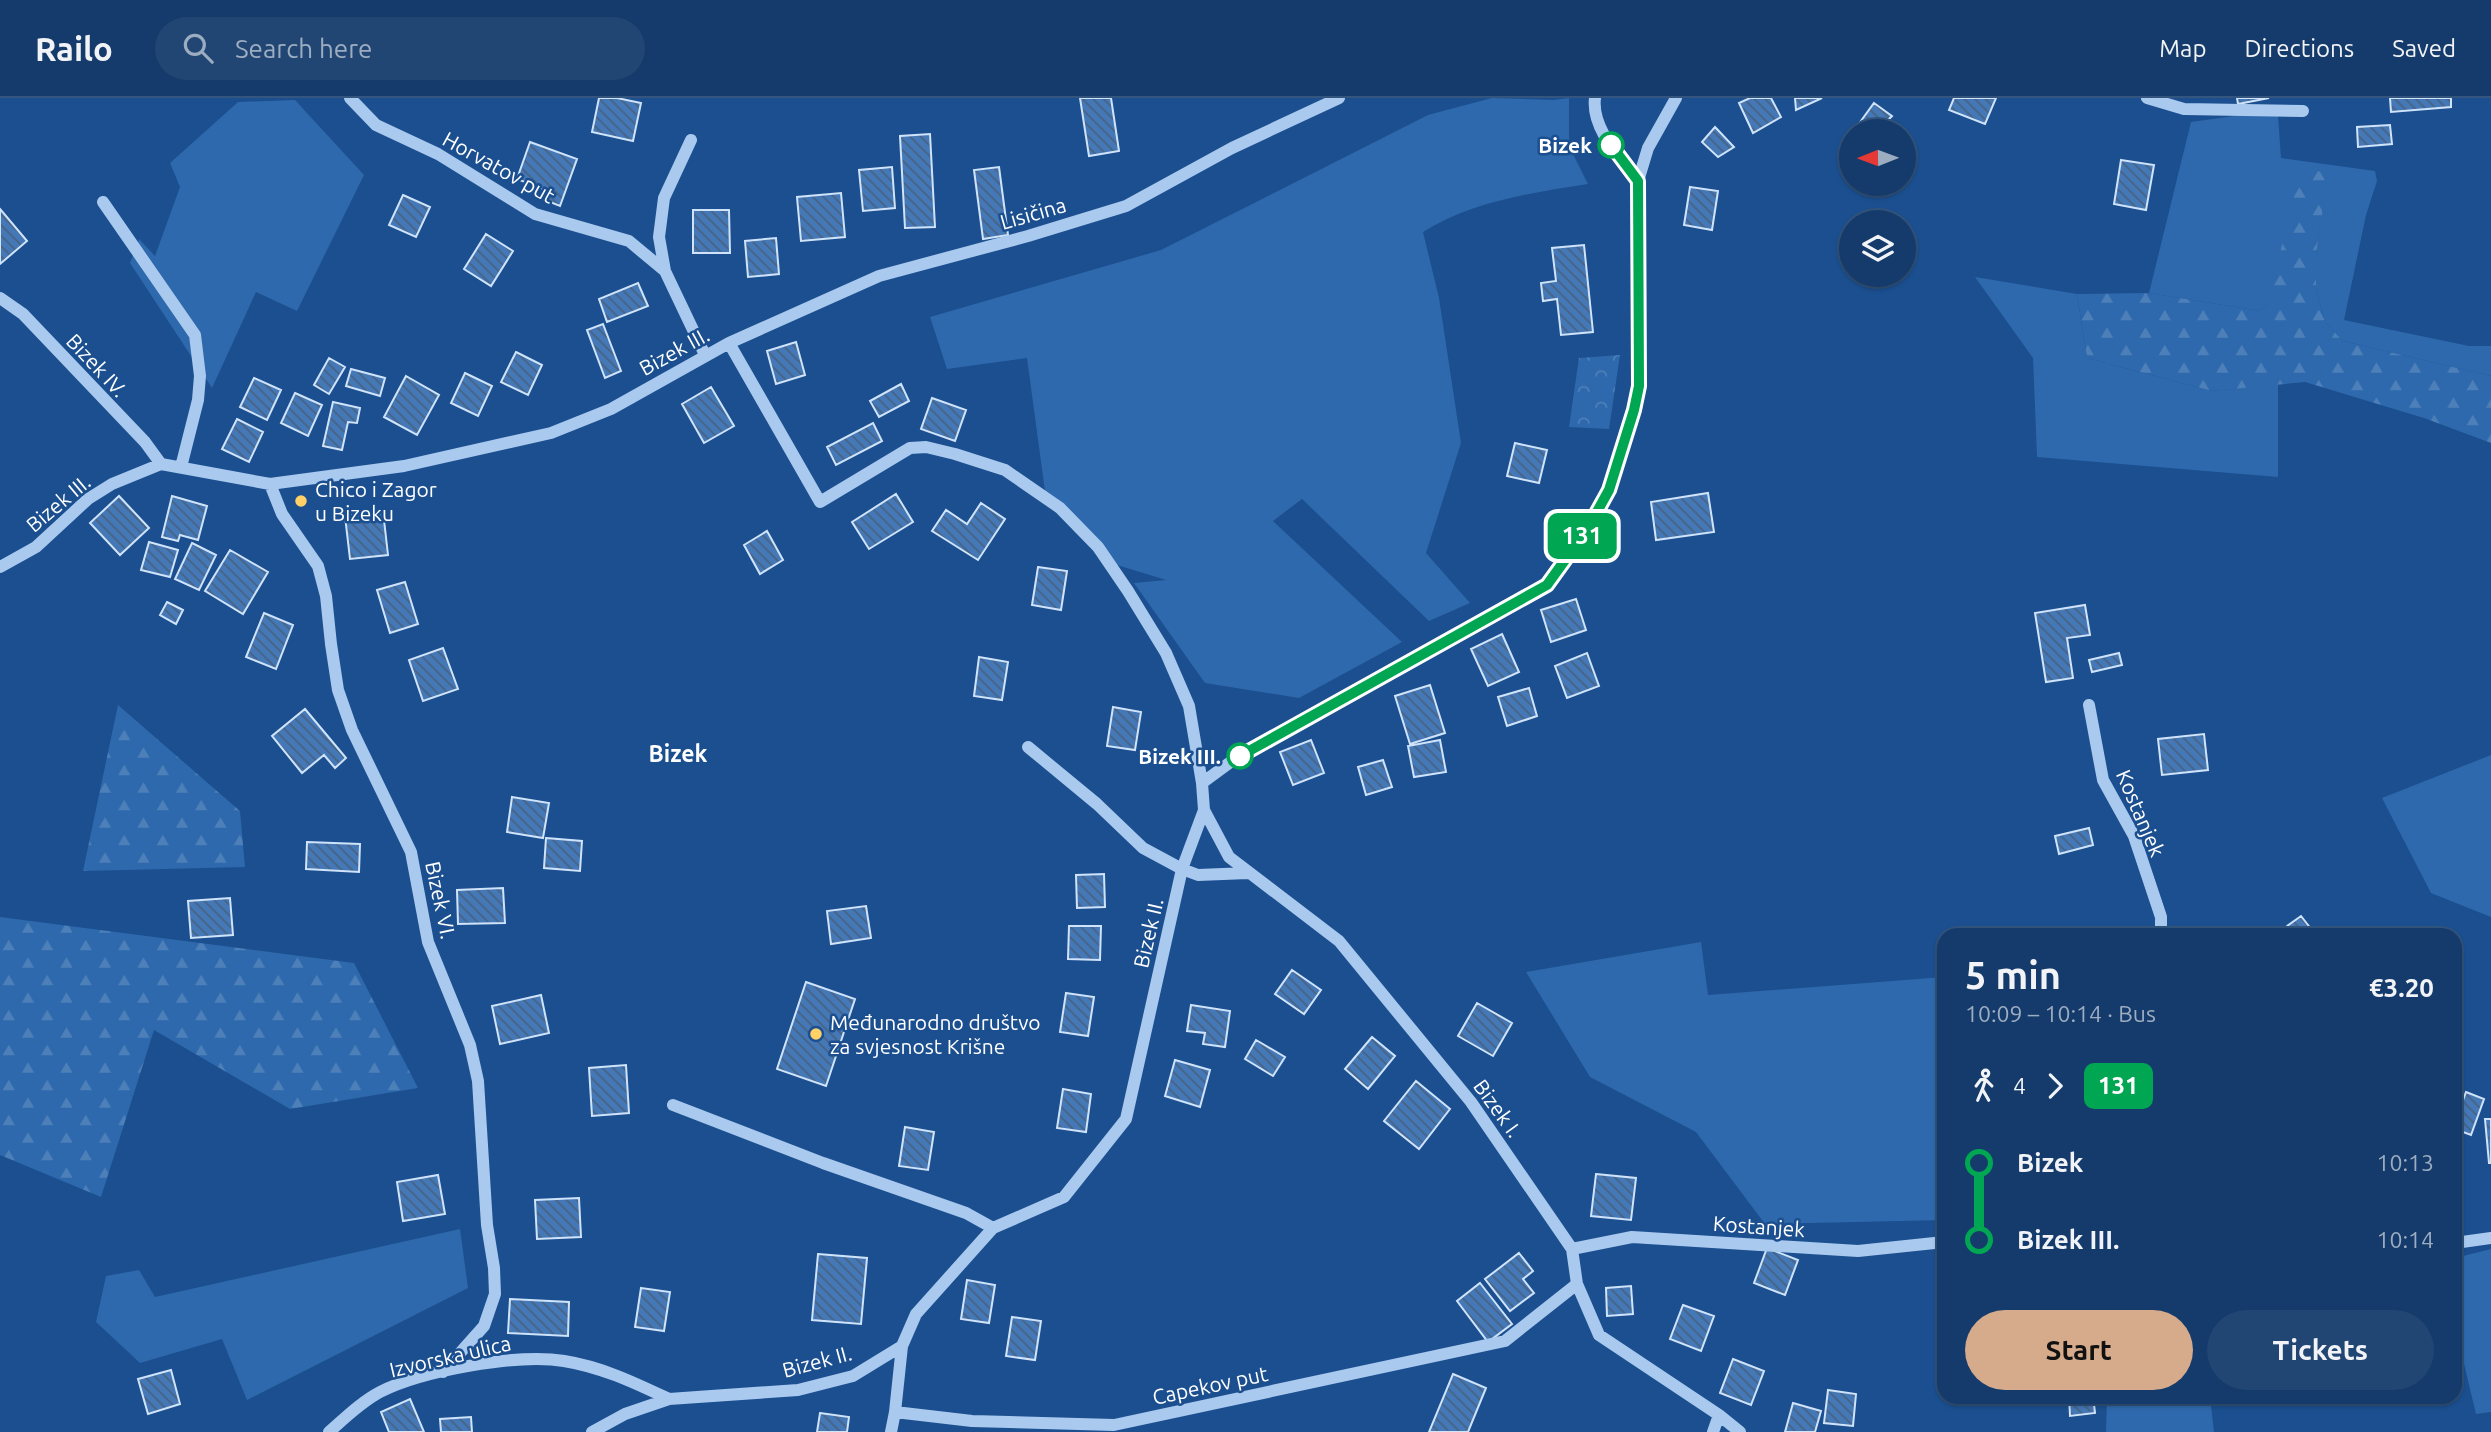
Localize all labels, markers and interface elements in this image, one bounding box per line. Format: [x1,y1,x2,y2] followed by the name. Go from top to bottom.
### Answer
[155,17,645,80] search box
[179,29,217,67] icon: search
[35,30,113,67] text: Railo
[235,34,372,63] text: Search here
[2159,35,2206,62] text: Map
[2244,35,2354,62] text: Directions
[2392,35,2456,62] text: Saved
[1839,119,1916,196] north arrow
[1839,119,1916,287] map controls
[439,126,559,208] street label: Horvatov put
[1598,132,1624,158] marker: Bizek
[1538,133,1592,157] place label: Bizek
[997,192,1069,234] street label: Lisičina
[1839,210,1916,287] button: layers
[635,322,713,380] street label: Bizek III.
[62,328,132,402] street label: Bizek IV.
[21,469,95,537] street label: Bizek III.
[315,477,437,525] place label: Chico i Zagor u Bizeku
[293,493,309,509] marker: Chico i Zagor u Bizeku
[1542,513,1622,559] line badge: 131
[1562,522,1602,549] text: 131
[649,741,707,766] district label: Bizek
[1227,743,1253,769] marker: Bizek III.
[1138,744,1221,768] place label: Bizek III.
[2112,766,2170,860] street label: Kostanjek
[421,859,461,941] street label: Bizek VI.
[1128,896,1168,970] street label: Bizek II.
[1965,954,2061,996] text: 5 min
[2369,973,2434,1002] text: €3.20
[1965,1001,2156,1026] text: 10:09 – 10:14 · Bus
[830,1010,1041,1058] place label: Međunarodno društvo za svjesnost Krišne
[808,1026,824,1042] marker: Međunarodno društvo za svjesnost Krišne
[1965,1067,2003,1105] icon: walk
[2036,1067,2074,1105] icon: forward
[2098,1072,2139,1099] text: 131
[2013,1073,2026,1098] text: 4
[1469,1074,1527,1142] street label: Bizek I.
[2017,1148,2083,1177] text: Bizek
[2376,1150,2434,1175] text: 10:13
[1712,1211,1806,1241] street label: Kostanjek
[2017,1225,2119,1254] text: Bizek III.
[2376,1227,2434,1252] text: 10:14
[1965,1310,2193,1390] button: Start
[2207,1310,2434,1390] button: Tickets
[387,1330,513,1382] street label: Izvorska ulica
[780,1340,854,1382] street label: Bizek II.
[1150,1361,1270,1409] street label: Capekov put

